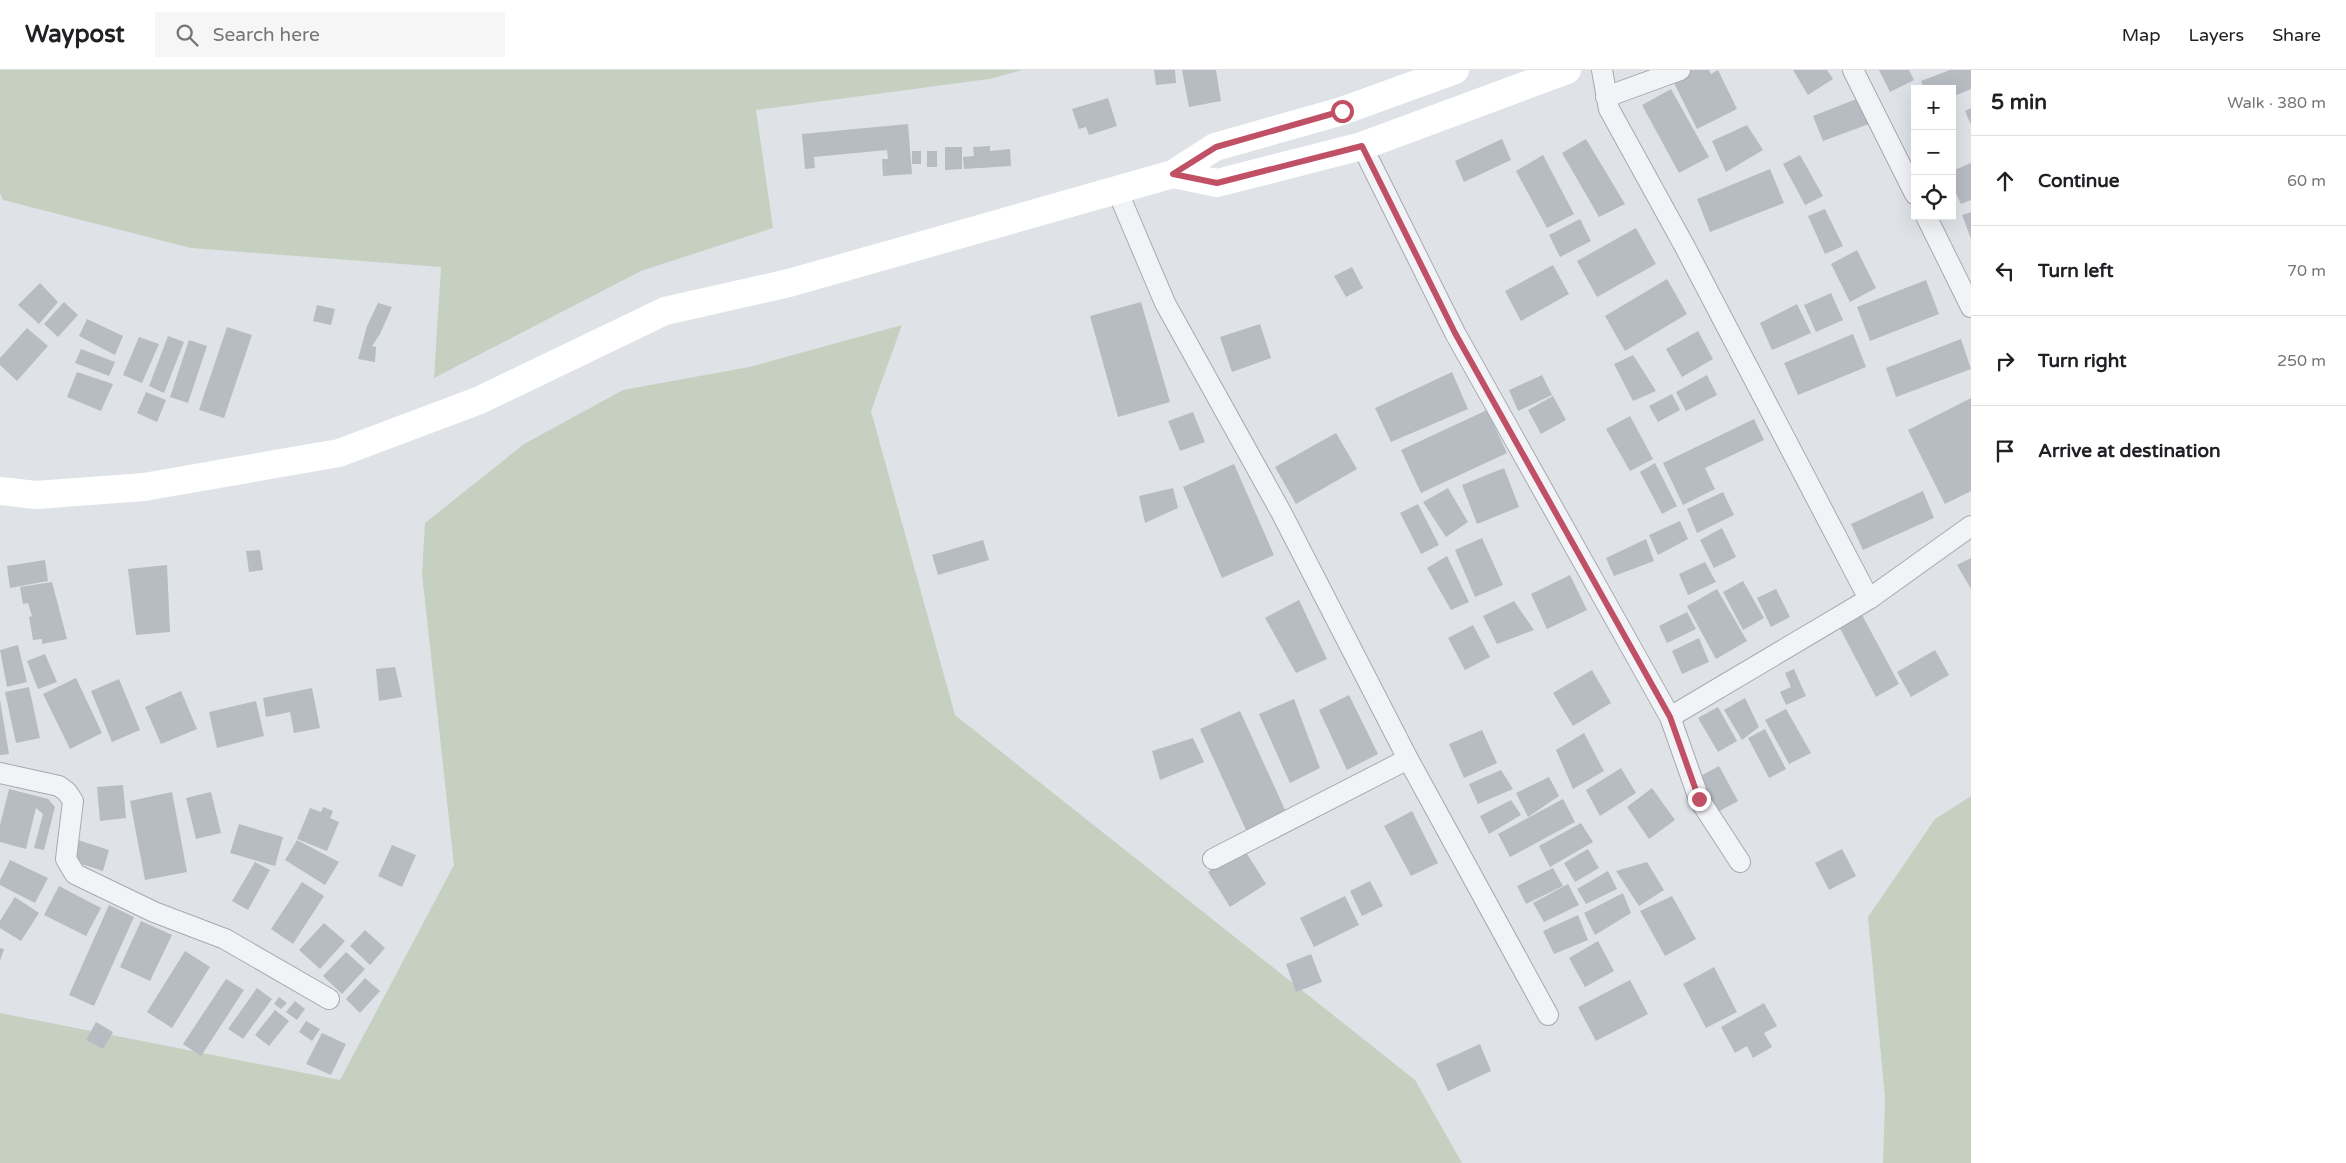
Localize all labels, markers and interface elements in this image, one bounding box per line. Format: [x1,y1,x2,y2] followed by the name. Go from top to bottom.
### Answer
[155,12,505,57] search box
[25,20,125,49] text: Waypost
[173,21,201,49] icon: search
[213,24,320,46] text: Search here
[2122,24,2161,46] text: Map
[2189,24,2244,46] text: Layers
[2272,24,2321,46] text: Share
[1911,85,1956,220] map controls
[1911,85,1956,130] button: +
[1991,90,2047,115] text: 5 min
[2227,93,2326,113] text: Walk · 380 m
[1331,100,1354,123] route start
[1911,130,1956,175] button: −
[1991,167,2019,195] icon: ahead
[2038,170,2120,192] text: Continue
[2287,171,2326,191] text: 60 m
[1911,175,1956,220] button: locate
[1991,257,2019,285] icon: left
[2038,260,2114,282] text: Turn left
[2287,261,2326,281] text: 70 m
[1991,347,2019,375] icon: right
[2038,350,2126,372] text: Turn right
[2277,351,2326,371] text: 250 m
[1991,437,2019,465] icon: arrive
[2038,440,2221,462] text: Arrive at destination
[1688,788,1711,811] route end

